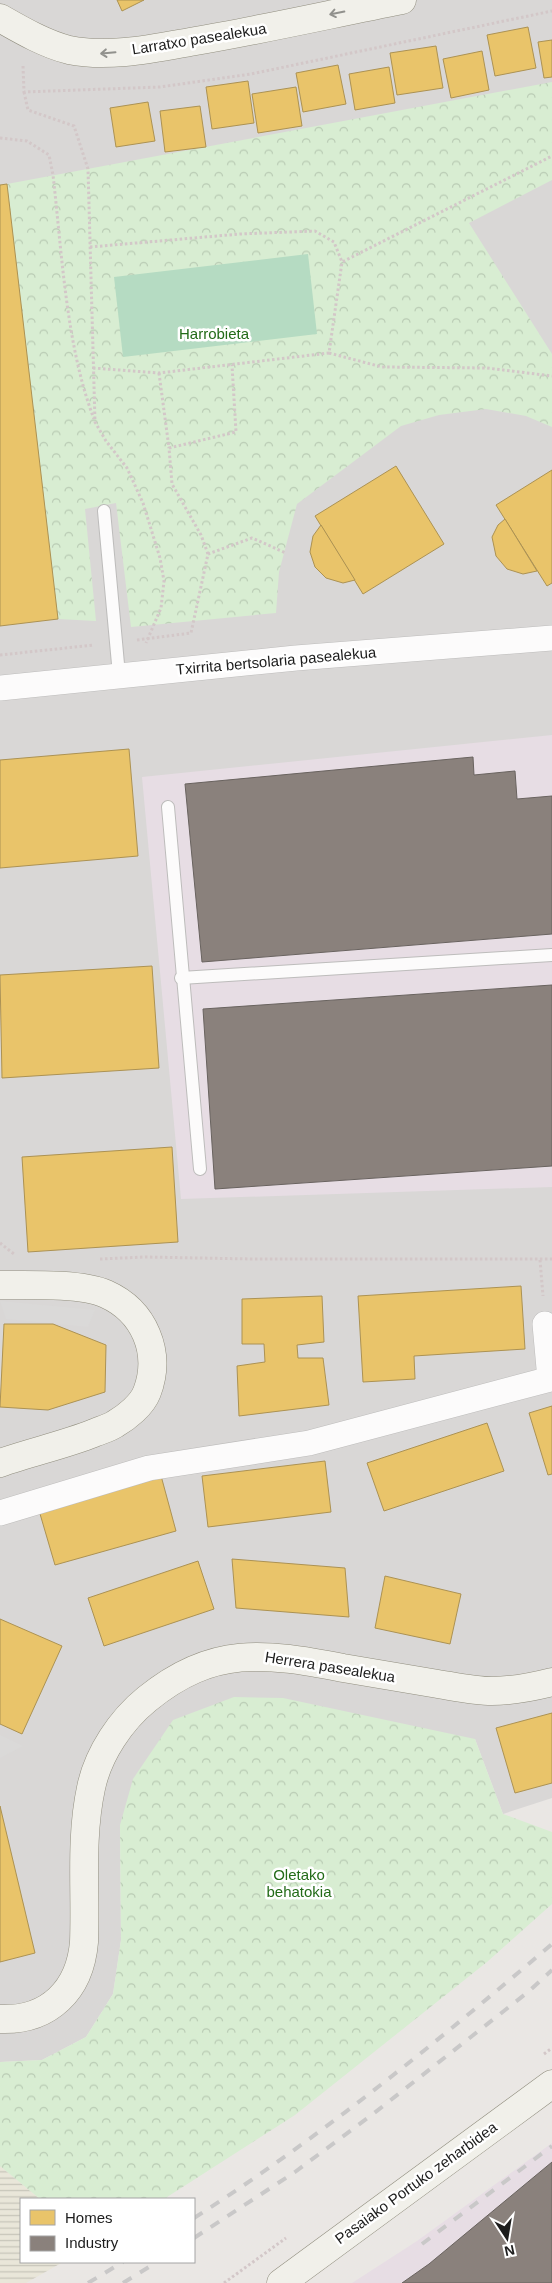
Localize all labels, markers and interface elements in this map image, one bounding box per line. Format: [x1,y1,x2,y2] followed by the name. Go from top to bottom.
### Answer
[330,9,346,18] one-way arrow
[130,19,268,58] street label: Larratxo pasealekua
[100,48,116,57] one-way arrow
[179,325,250,342] park label: Harrobieta
[175,643,377,678] street label: Txirrita bertsolaria pasealekua
[264,1648,397,1685] street label: Herrera pasealekua
[266,1866,332,1900] park label: Oletako behatokia
[331,2118,500,2247] street label: Pasaiako Portuko zeharbidea
[20,2198,195,2263] legend
[65,2209,113,2226] text: Homes
[482,2213,532,2263] north arrow
[65,2234,119,2251] text: Industry
[503,2242,516,2260] text: N

